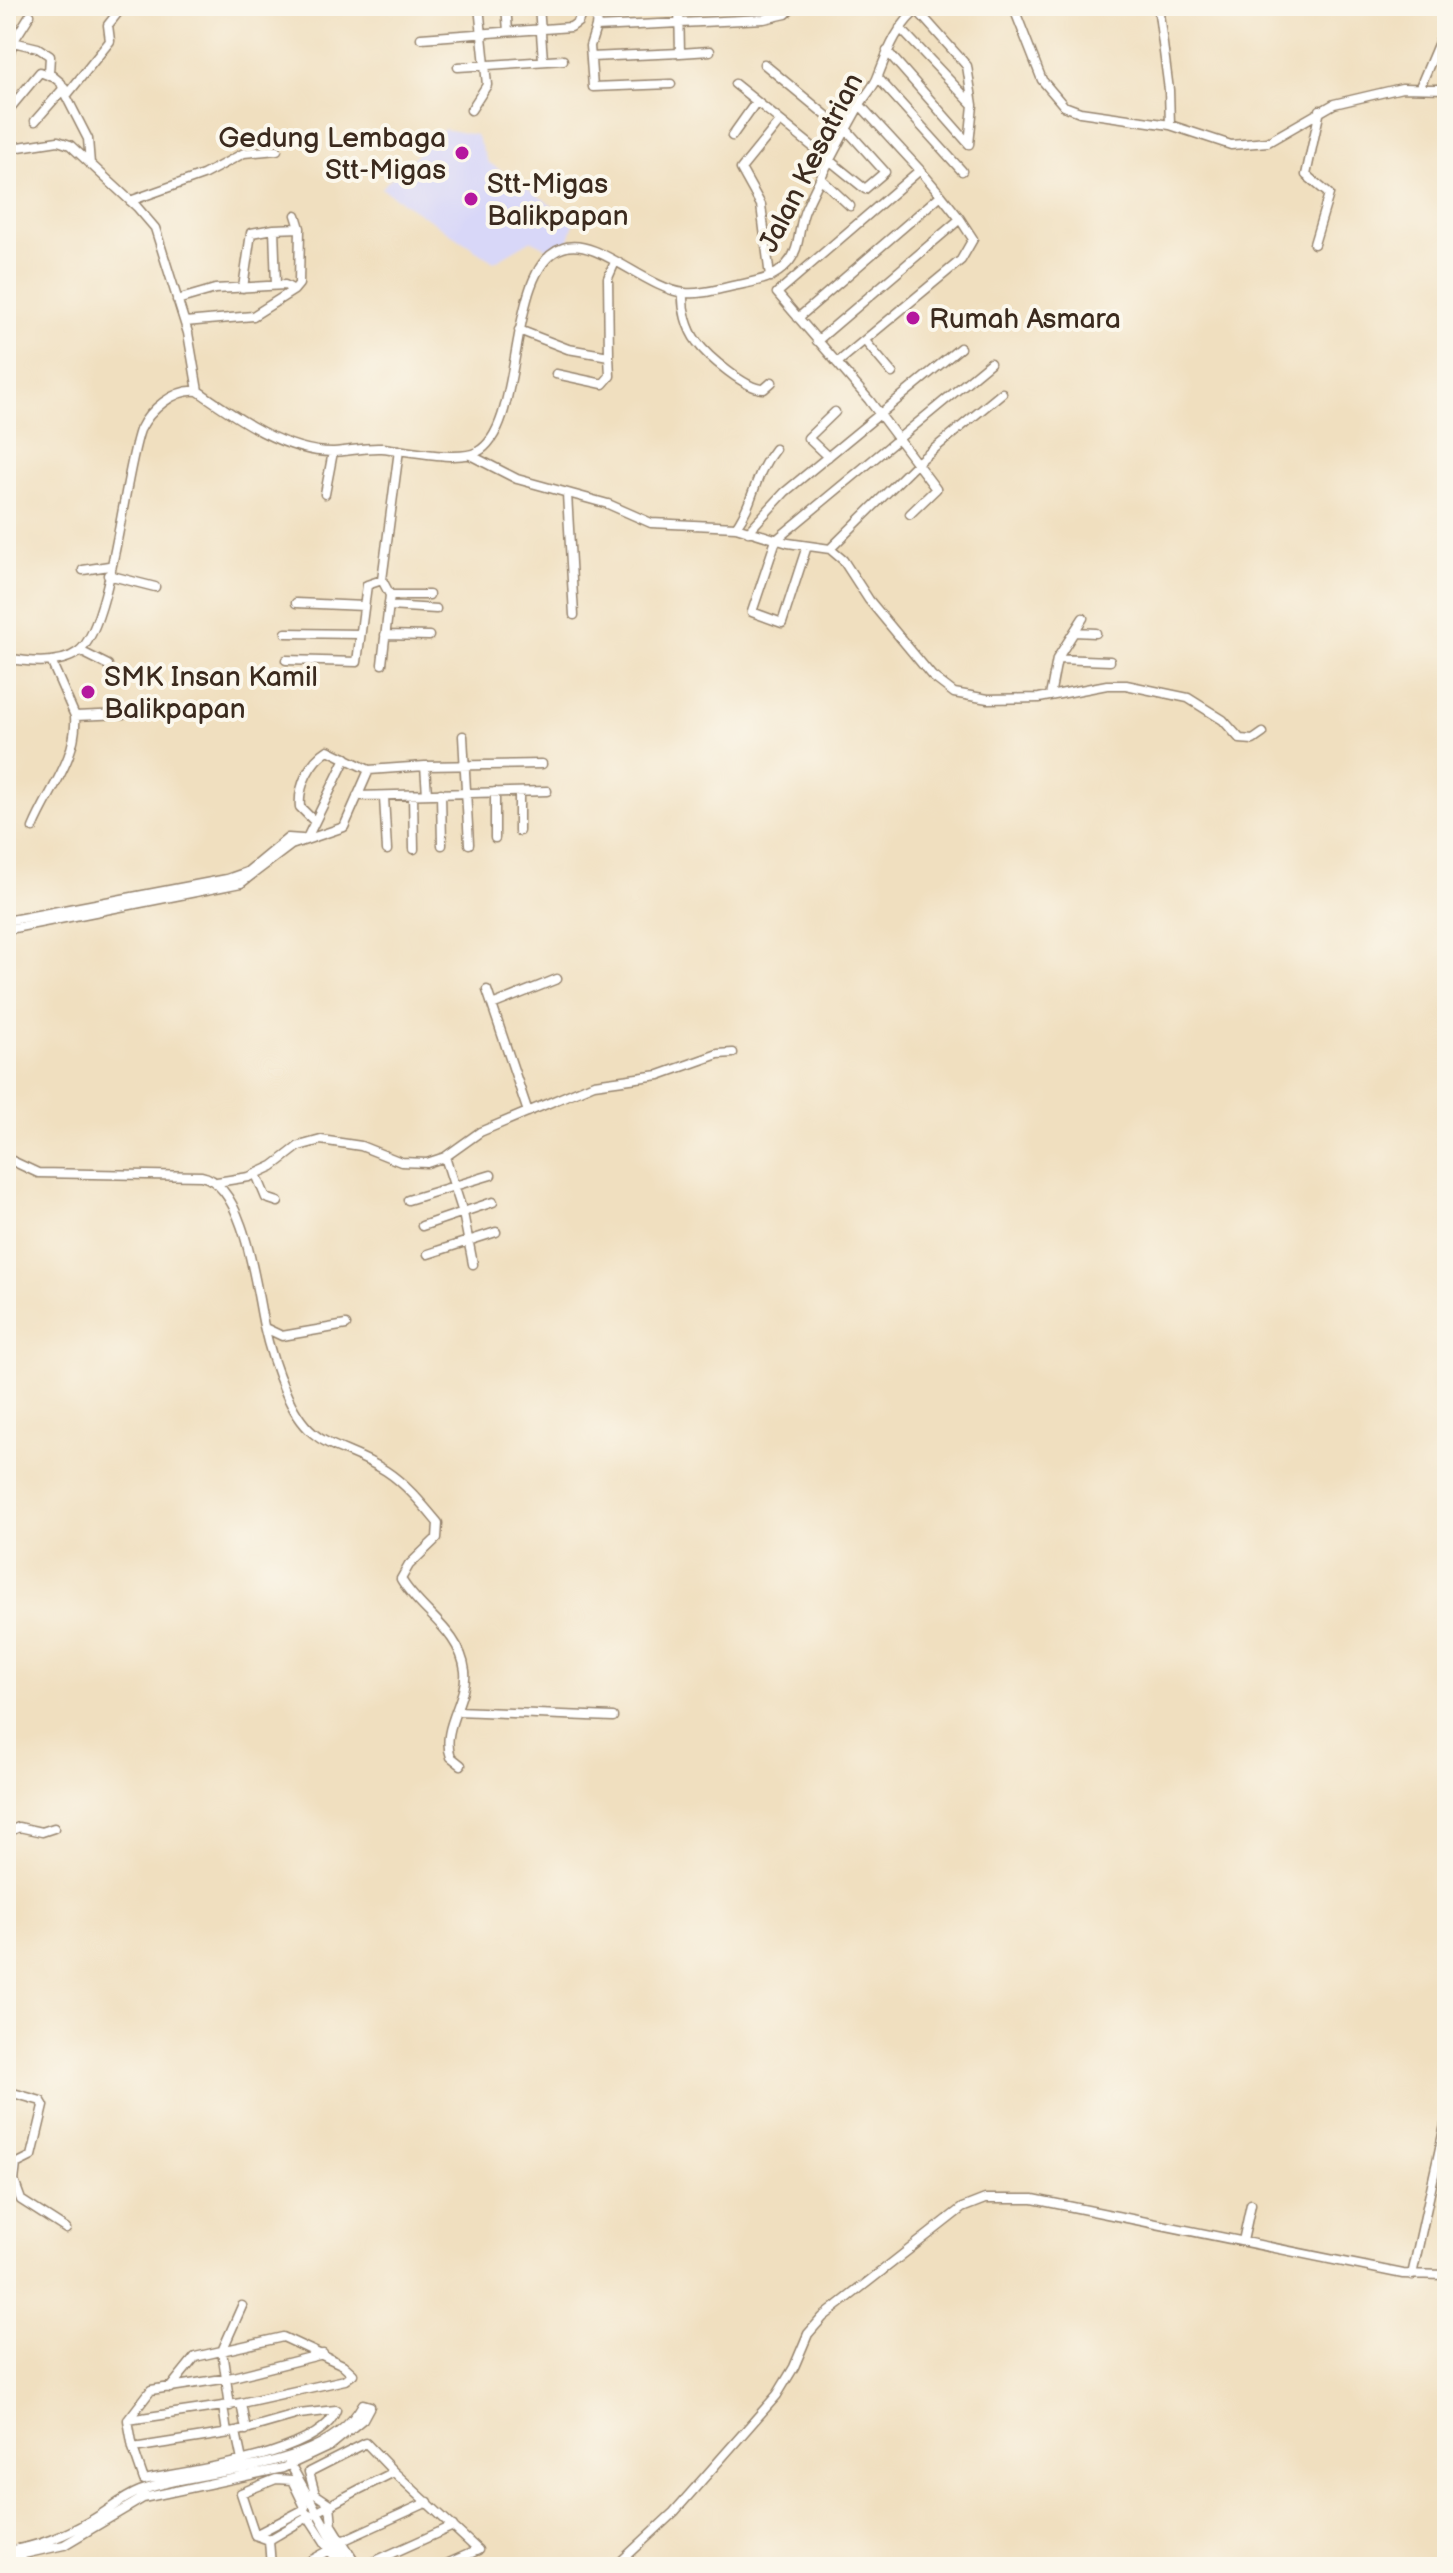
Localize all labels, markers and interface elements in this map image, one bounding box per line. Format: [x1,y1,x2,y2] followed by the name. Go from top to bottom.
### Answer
[752,68,871,258] street label: Jalan Kesatrian
[218,122,446,187] place label: Gedung Lembaga Stt-Migas
[453,144,471,162] marker: Gedung Lembaga Stt-Migas
[487,168,629,233] place label: Stt-Migas Balikpapan
[462,190,480,208] marker: Stt-Migas Balikpapan
[929,303,1121,336] place label: Rumah Asmara
[904,309,922,327] marker: Rumah Asmara
[104,661,318,726] place label: SMK Insan Kamil Balikpapan
[79,683,97,701] marker: SMK Insan Kamil Balikpapan

